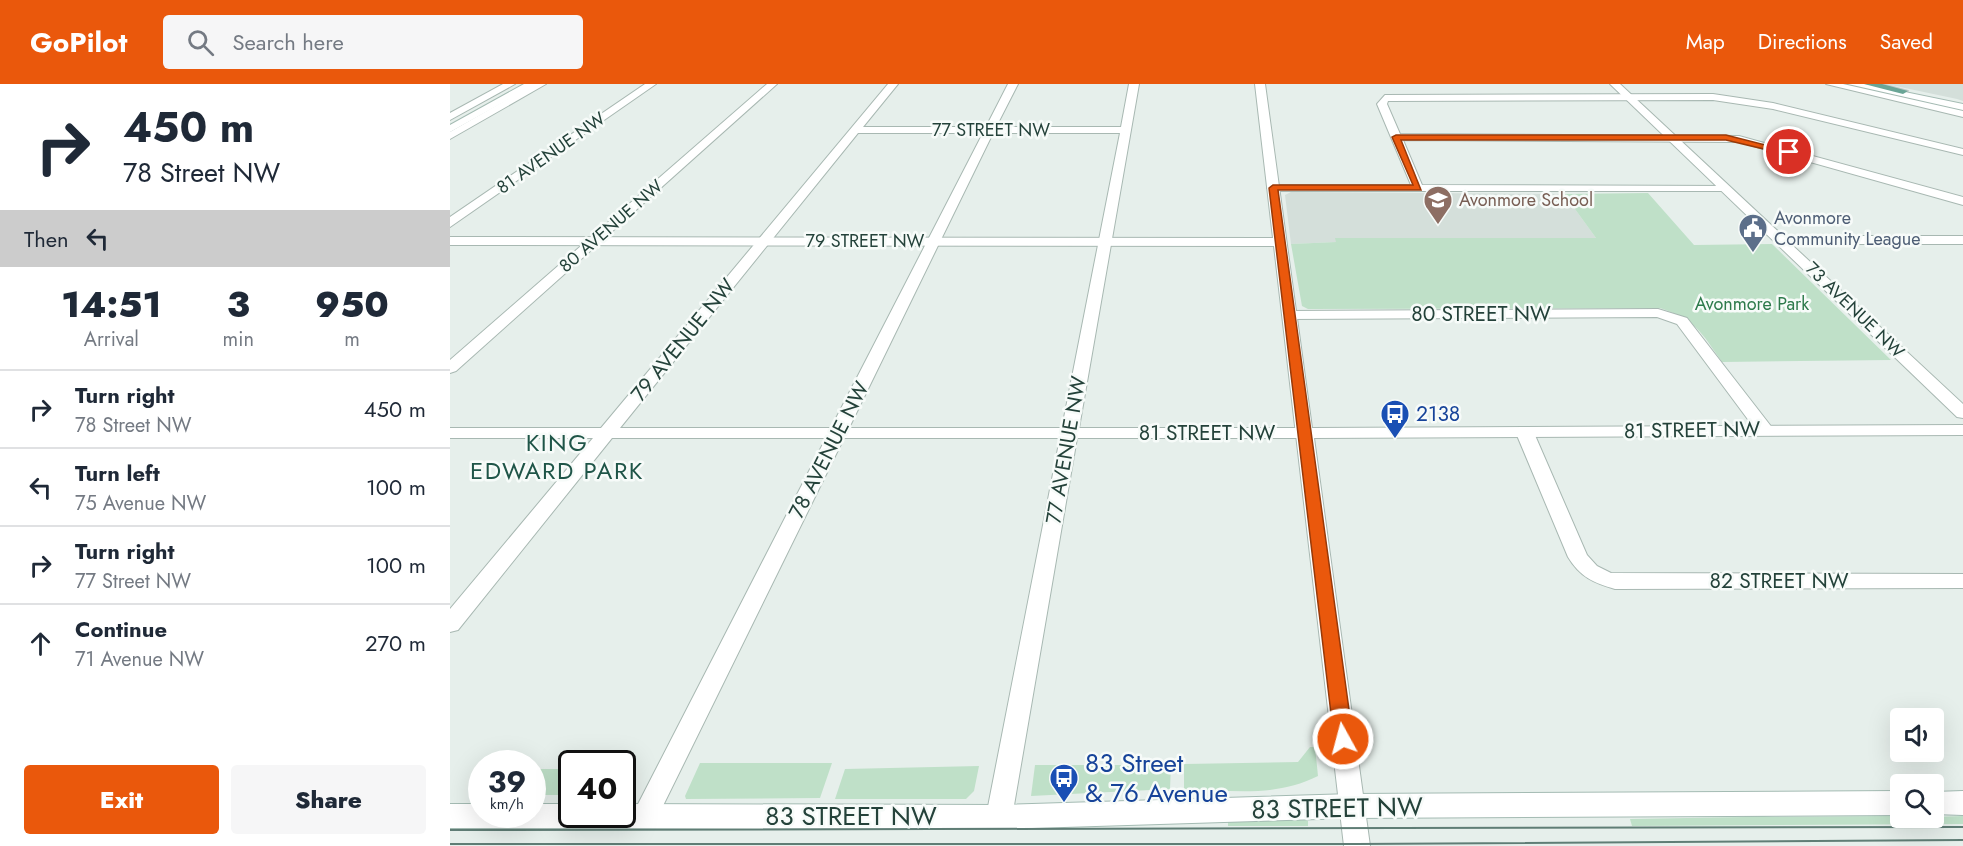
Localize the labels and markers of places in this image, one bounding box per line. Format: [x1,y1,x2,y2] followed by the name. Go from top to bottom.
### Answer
[1763,126,1814,177] pin
[1422,184,1454,226] school or university icon: Avonmore School
[1459,187,1593,213] place label: Avonmore School
[1774,205,1920,252] place label: Avonmore Community League
[1737,212,1769,254] public building icon: Avonmore Community League
[1379,398,1411,440] bus stop icon: 2138
[1416,399,1460,429] place label: 2138
[1085,744,1228,812] place label: 83 Street & 76 Avenue
[1048,762,1080,804] bus stop icon: 83 Street & 76 Avenue

